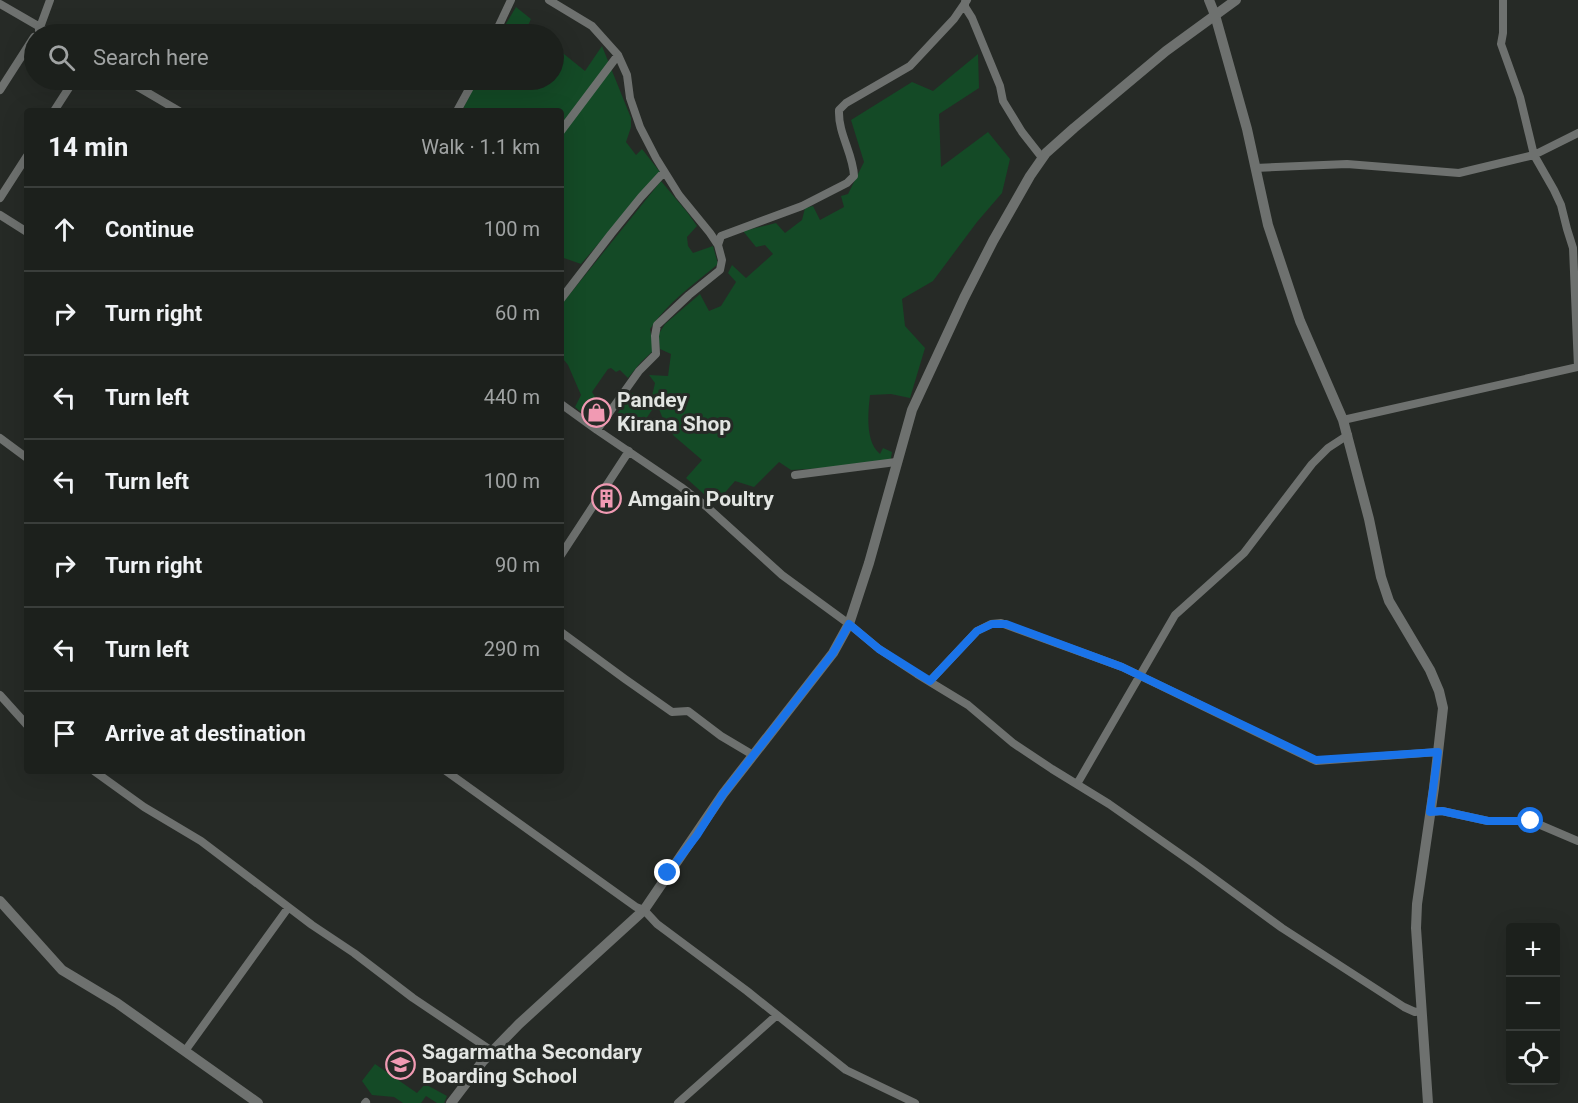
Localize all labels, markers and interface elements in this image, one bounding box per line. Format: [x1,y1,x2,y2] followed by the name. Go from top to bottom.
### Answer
[24,24,564,90] search box
[45,41,78,74] icon: search
[93,45,209,70] text: Search here
[48,132,128,162] text: 14 min
[421,135,540,159] text: Walk · 1.1 km
[48,213,81,246] icon: ahead
[105,217,194,242] text: Continue
[484,217,540,241] text: 100 m
[48,297,81,330] icon: right
[105,301,202,326] text: Turn right
[495,301,540,325] text: 60 m
[48,381,81,414] icon: left
[105,385,189,410] text: Turn left
[484,385,540,409] text: 440 m
[617,388,731,436] place label: Pandey Kirana Shop
[580,396,612,428] shop icon: Pandey Kirana Shop
[48,465,81,498] icon: left
[105,469,189,494] text: Turn left
[484,469,540,493] text: 100 m
[591,483,623,515] building icon: Amgain Poultry
[628,487,774,511] place label: Amgain Poultry
[48,549,81,582] icon: right
[105,553,202,578] text: Turn right
[495,553,540,577] text: 90 m
[48,633,81,666] icon: left
[105,637,189,662] text: Turn left
[484,637,540,661] text: 290 m
[48,717,81,750] icon: arrive
[105,721,306,746] text: Arrive at destination
[1517,807,1543,833] route start
[654,859,680,885] route end
[1506,923,1560,1085] map controls
[1506,923,1560,977] button: +
[1506,977,1560,1031] button: −
[1506,1031,1560,1085] button: locate
[422,1040,643,1088] place label: Sagarmatha Secondary Boarding School
[385,1048,417,1080] school or university icon: Sagarmatha Secondary Boarding School

